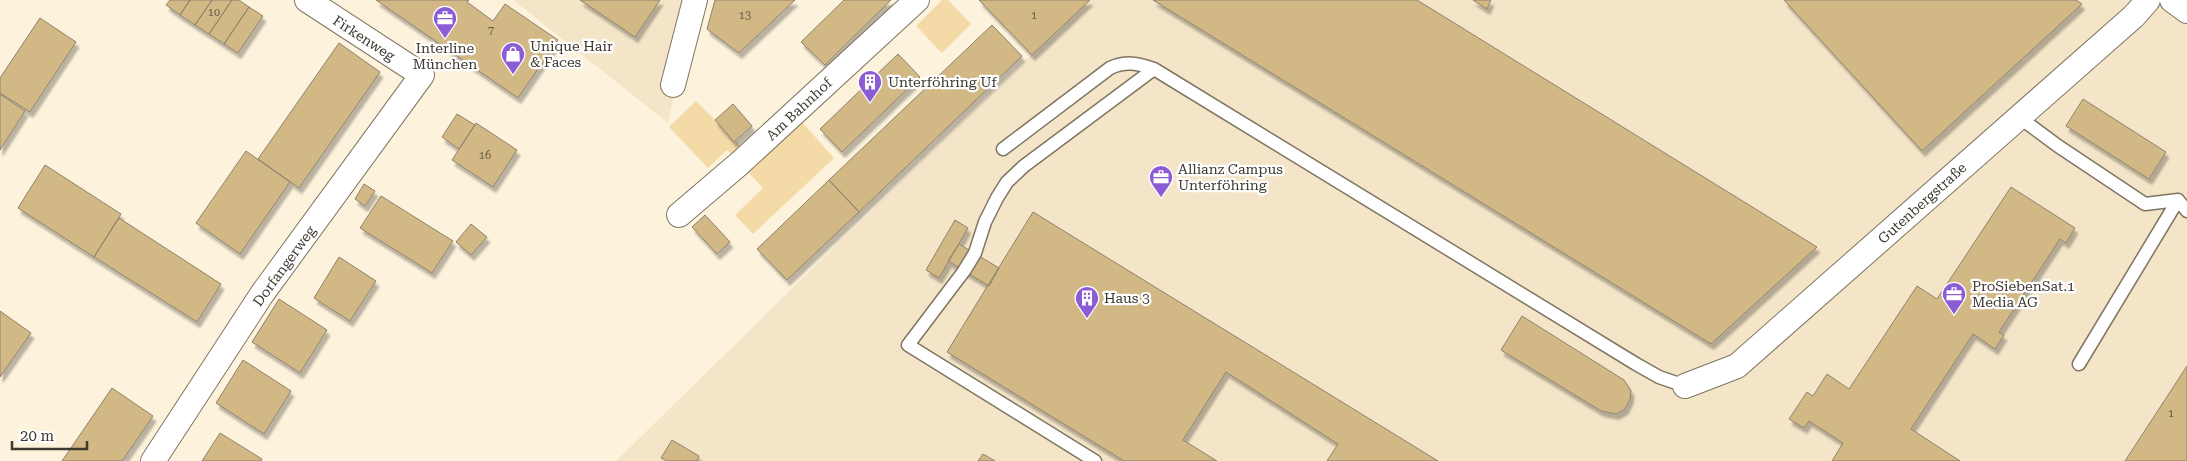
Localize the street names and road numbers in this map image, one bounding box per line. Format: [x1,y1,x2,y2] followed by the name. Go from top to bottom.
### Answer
[330,12,398,64] street label: Firkenweg
[763,74,836,143] street label: Am Bahnhof
[1875,159,1970,247] street label: Gutenbergstraße
[250,223,319,309] street label: Dorfangerweg

